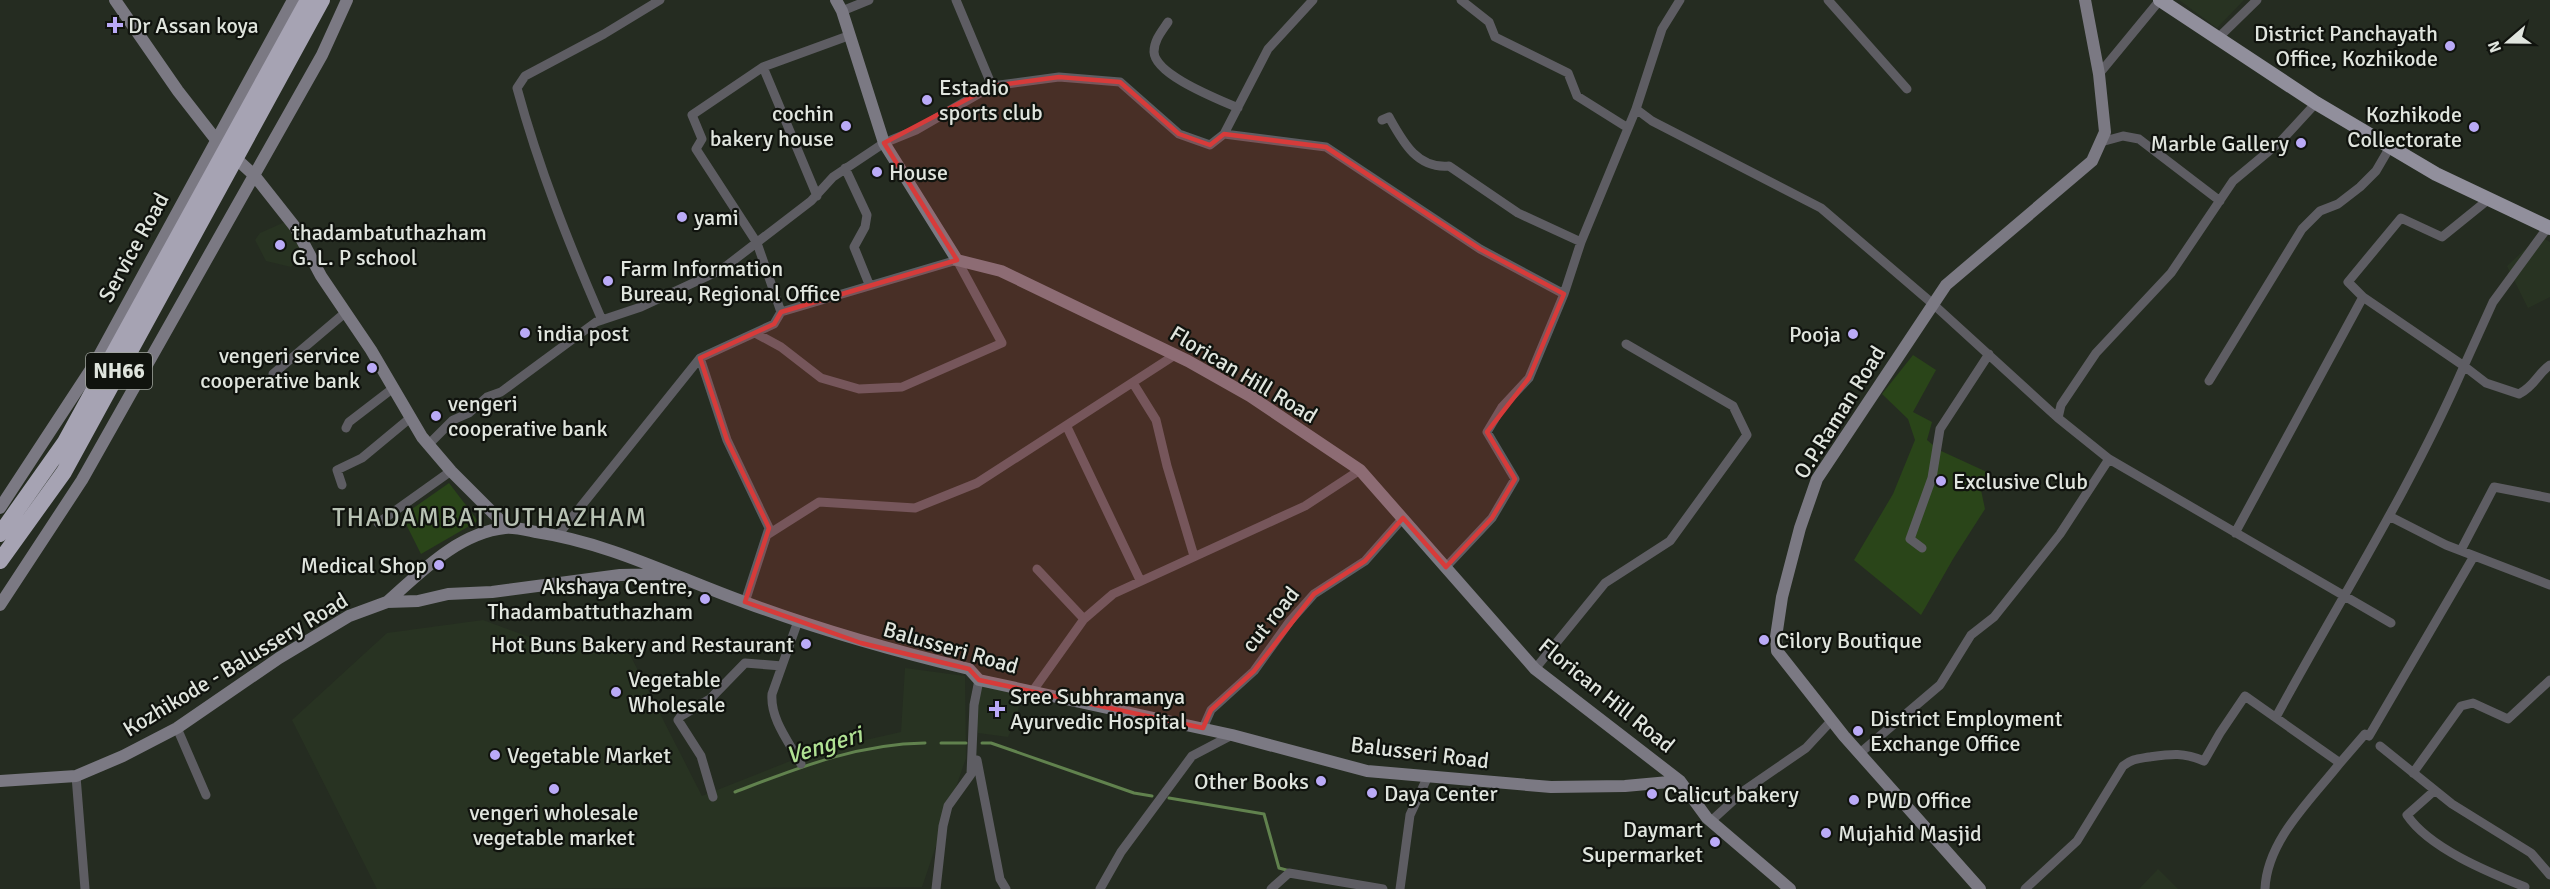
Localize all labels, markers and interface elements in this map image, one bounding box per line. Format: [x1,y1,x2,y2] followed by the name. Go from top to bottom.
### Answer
[128,12,259,39] place label: Dr Assan koya
[2478,12,2538,72] north arrow
[106,16,124,34] marker: Dr Assan koya
[2254,20,2438,72] place label: District Panchayath Office, Kozhikode
[2484,38,2506,55] text: N
[2443,39,2457,53] marker: District Panchayath Office, Kozhikode
[939,74,1043,126] place label: Estadio sports club
[920,93,934,107] marker: Estadio sports club
[710,100,834,152] place label: cochin bakery house
[2347,101,2462,153] place label: Kozhikode Collectorate
[839,119,853,133] marker: cochin bakery house
[2467,120,2481,134] marker: Kozhikode Collectorate
[2151,130,2290,157] place label: Marble Gallery
[2294,136,2308,150] marker: Marble Gallery
[889,159,948,186] place label: House
[870,165,884,179] marker: House
[92,188,175,307] street label: Service Road
[694,204,739,231] place label: yami
[675,210,689,224] marker: yami
[292,219,487,271] place label: thadambatuthazham G. L. P school
[273,238,287,252] marker: thadambatuthazham G. L. P school
[620,255,841,307] place label: Farm Information Bureau, Regional Office
[601,274,615,288] marker: Farm Information Bureau, Regional Office
[537,320,629,347] place label: india post
[1165,320,1322,429] street label: Florican Hill Road
[1789,321,1841,348] place label: Pooja
[518,326,532,340] marker: india post
[1846,327,1860,341] marker: Pooja
[1788,341,1891,484] street label: O.P.Raman Road
[200,342,360,394] place label: vengeri service cooperative bank
[86,353,152,389] road number: NH66
[365,361,379,375] marker: vengeri service cooperative bank
[448,390,608,442] place label: vengeri cooperative bank
[429,409,443,423] marker: vengeri cooperative bank
[1953,468,2088,495] place label: Exclusive Club
[1934,474,1948,488] marker: Exclusive Club
[332,502,648,534] district label: THADAMBATTUTHAZHAM
[301,552,427,579] place label: Medical Shop
[432,558,446,572] marker: Medical Shop
[488,573,693,625] place label: Akshaya Centre, Thadambattuthazham
[1236,581,1305,658] street label: cut road
[118,587,353,742] street label: Kozhikode - Balussery Road
[698,592,712,606] marker: Akshaya Centre, Thadambattuthazham
[880,615,1022,680] street label: Balusseri Road
[1776,627,1922,654] place label: Cilory Boutique
[491,631,794,658] place label: Hot Buns Bakery and Restaurant
[1533,632,1680,759] street label: Florican Hill Road
[1757,633,1771,647] marker: Cilory Boutique
[799,637,813,651] marker: Hot Buns Bakery and Restaurant
[628,666,725,718] place label: Vegetable Wholesale
[1010,683,1186,735] place label: Sree Subhramanya Ayurvedic Hospital
[609,685,623,699] marker: Vegetable Wholesale
[988,700,1006,718] marker: Sree Subhramanya Ayurvedic Hospital
[1870,705,2063,757] place label: District Employment Exchange Office
[782,719,868,771] water label: Vengeri
[1851,724,1865,738] marker: District Employment Exchange Office
[1349,731,1491,774] street label: Balusseri Road
[507,742,671,769] place label: Vegetable Market
[488,748,502,762] marker: Vegetable Market
[1194,768,1309,795] place label: Other Books
[1314,774,1328,788] marker: Other Books
[1384,780,1498,807] place label: Daya Center
[1664,781,1800,808] place label: Calicut bakery
[547,782,561,796] marker: vengeri wholesale vegetable market
[1365,786,1379,800] marker: Daya Center
[1645,787,1659,801] marker: Calicut bakery
[1866,787,1972,814] place label: PWD Office
[1847,793,1861,807] marker: PWD Office
[469,799,639,851] place label: vengeri wholesale vegetable market
[1582,816,1703,868] place label: Daymart Supermarket
[1838,820,1982,847] place label: Mujahid Masjid
[1819,826,1833,840] marker: Mujahid Masjid
[1708,835,1722,849] marker: Daymart Supermarket

